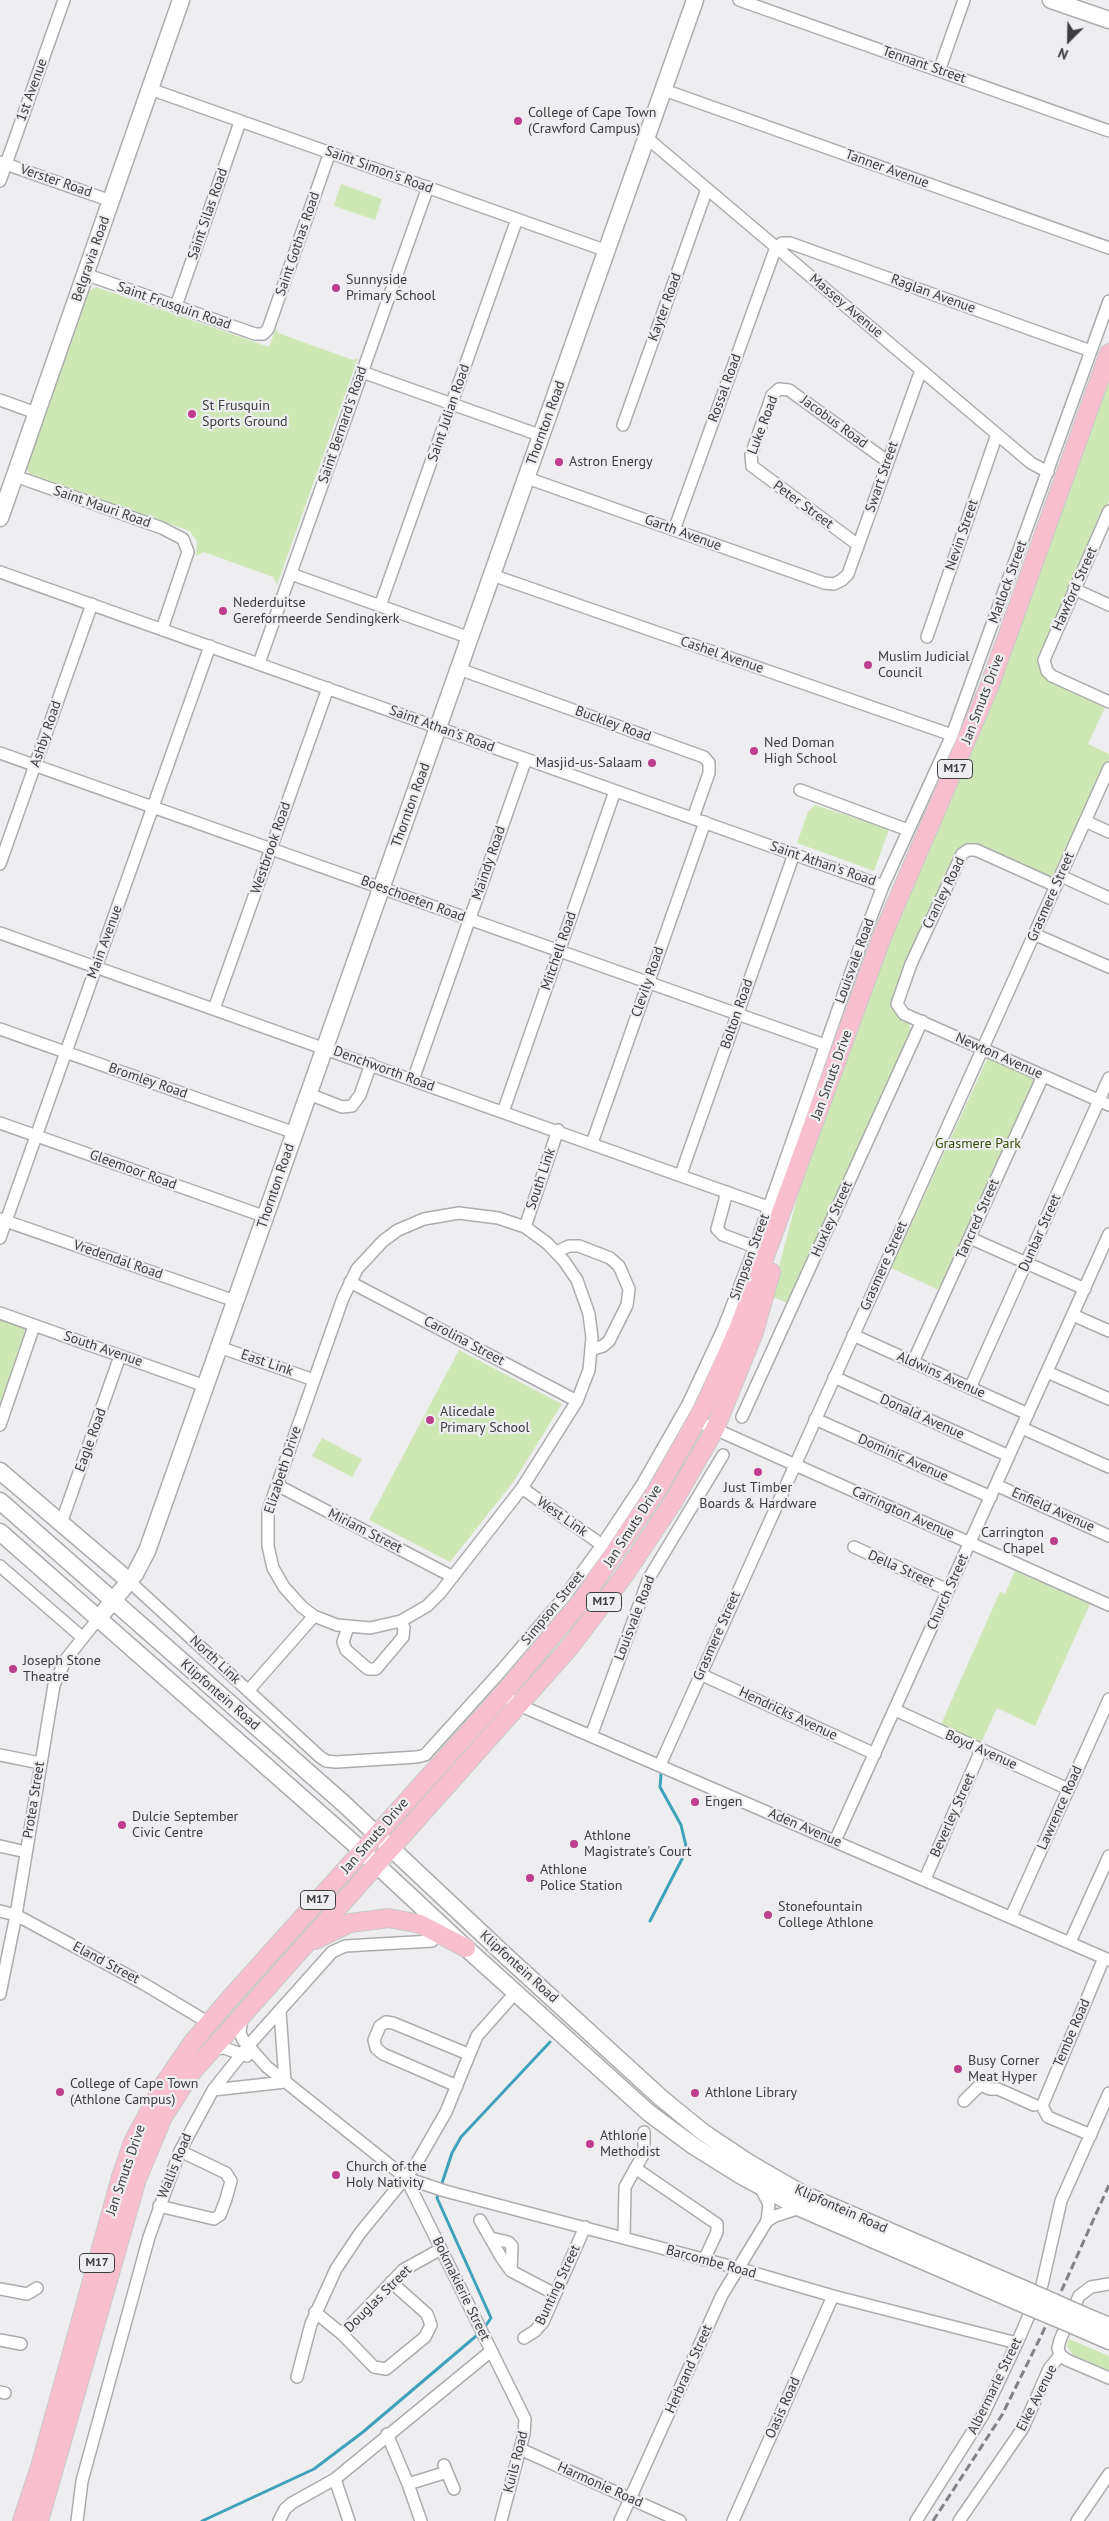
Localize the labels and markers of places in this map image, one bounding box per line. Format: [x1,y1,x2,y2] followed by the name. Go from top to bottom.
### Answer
[528,105,656,138] place label: College of Cape Town (Crawford Campus)
[512,115,524,127] marker: College of Cape Town (Crawford Campus)
[346,272,436,304] place label: Sunnyside Primary School
[330,282,342,294] marker: Sunnyside Primary School
[202,398,288,431] place label: St Frusquin Sports Ground
[186,408,198,420] marker: St Frusquin Sports Ground
[569,454,653,470] place label: Astron Energy
[553,456,565,468] marker: Astron Energy
[233,595,399,628] place label: Nederduitse Gereformeerde Sendingkerk
[217,605,229,617] marker: Nederduitse Gereformeerde Sendingkerk
[878,649,969,682] place label: Muslim Judicial Council
[862,659,874,671] marker: Muslim Judicial Council
[764,735,837,768] place label: Ned Doman High School
[748,745,760,757] marker: Ned Doman High School
[536,755,642,771] place label: Masjid-us-Salaam
[646,757,658,769] marker: Masjid-us-Salaam
[440,1404,530,1436] place label: Alicedale Primary School
[424,1414,436,1426] marker: Alicedale Primary School
[752,1466,764,1478] marker: Just Timber Boards & Hardware
[699,1480,817,1512] place label: Just Timber Boards & Hardware
[981,1525,1044,1558] place label: Carrington Chapel
[1048,1535,1060,1547] marker: Carrington Chapel
[23,1653,101,1685] place label: Joseph Stone Theatre
[7,1663,19,1675] marker: Joseph Stone Theatre
[705,1794,742,1810] place label: Engen
[689,1796,701,1808] marker: Engen
[132,1809,238,1841] place label: Dulcie September Civic Centre
[116,1819,128,1831] marker: Dulcie September Civic Centre
[584,1828,691,1860] place label: Athlone Magistrate's Court
[568,1838,580,1850] marker: Athlone Magistrate's Court
[540,1862,622,1894] place label: Athlone Police Station
[524,1872,536,1884] marker: Athlone Police Station
[778,1899,873,1931] place label: Stonefountain College Athlone
[762,1909,774,1921] marker: Stonefountain College Athlone
[968,2053,1039,2086] place label: Busy Corner Meat Hyper
[952,2063,964,2075] marker: Busy Corner Meat Hyper
[70,2076,198,2108] place label: College of Cape Town (Athlone Campus)
[705,2085,797,2101] place label: Athlone Library
[54,2086,66,2098] marker: College of Cape Town (Athlone Campus)
[689,2087,701,2099] marker: Athlone Library
[600,2128,660,2160] place label: Athlone Methodist
[584,2138,596,2150] marker: Athlone Methodist
[346,2159,427,2192] place label: Church of the Holy Nativity
[330,2169,342,2181] marker: Church of the Holy Nativity

